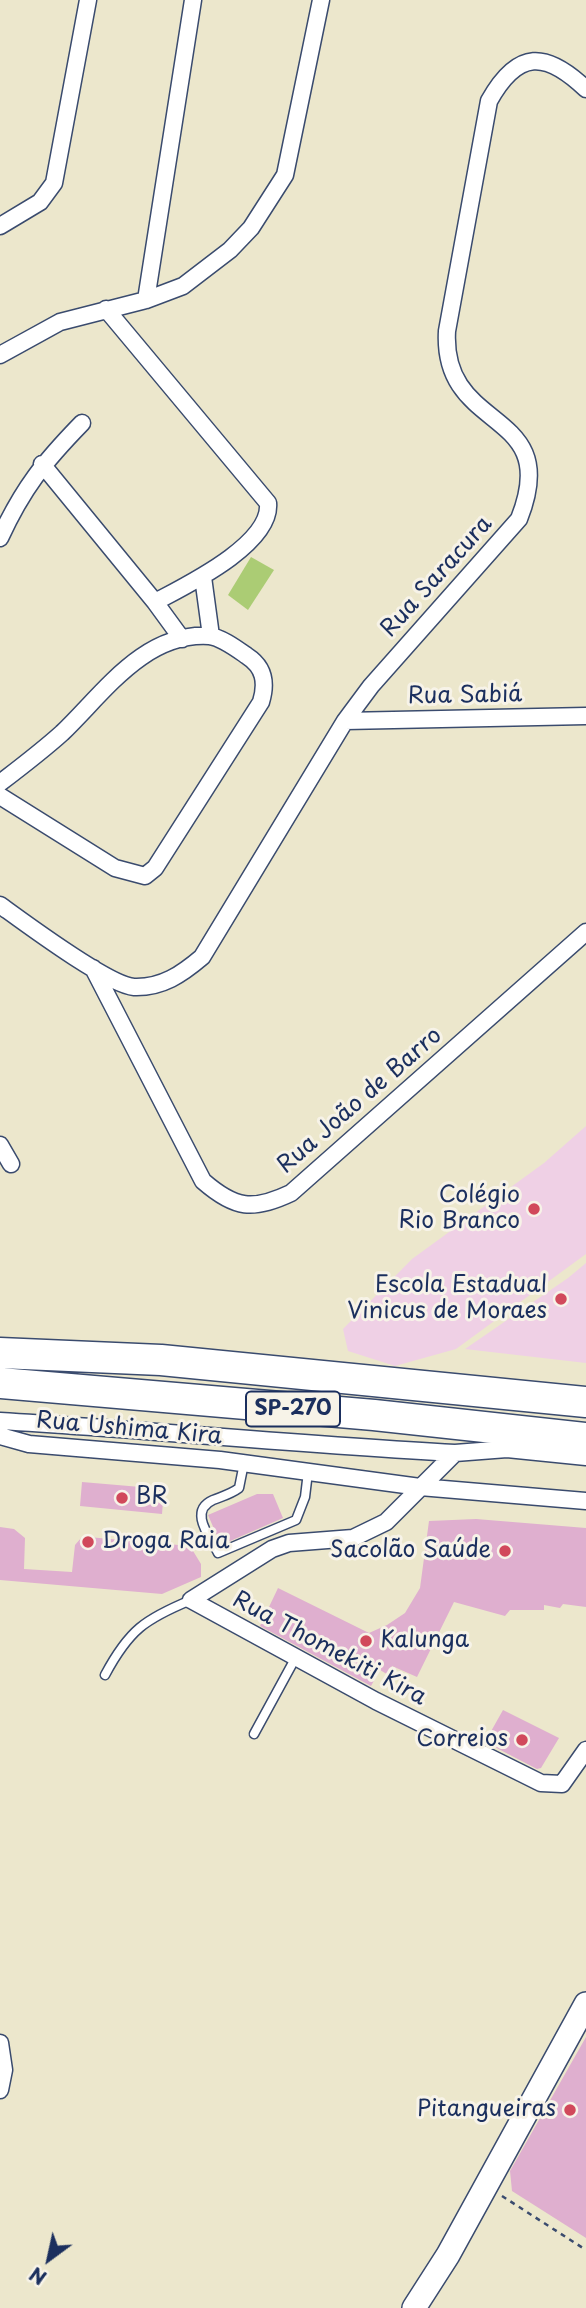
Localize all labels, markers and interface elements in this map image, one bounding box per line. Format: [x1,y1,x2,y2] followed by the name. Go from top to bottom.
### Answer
[375,511,499,643] street label: Rua Saracura
[407,681,523,711] street label: Rua Sabiá
[272,1022,448,1180] street label: Rua João de Barro
[398,1182,520,1236] place label: Colégio Rio Branco
[526,1201,542,1217] marker: Colégio Rio Branco
[347,1272,547,1326] place label: Escola Estadual Vinicus de Moraes
[553,1291,569,1307] marker: Escola Estadual Vinicus de Moraes
[246,1392,340,1426] road number: SP-270
[35,1407,223,1451] street label: Rua Ushima Kira
[136,1484,168,1512] place label: BR
[114,1490,130,1506] marker: BR
[102,1528,229,1556] place label: Droga Raia
[80,1534,96,1550] marker: Droga Raia
[330,1537,491,1565] place label: Sacolão Saúde
[497,1543,513,1559] marker: Sacolão Saúde
[227,1586,431,1712] street label: Rua Thomekiti Kira
[380,1627,469,1655] place label: Kalunga
[358,1633,374,1649] marker: Kalunga
[416,1726,508,1754] place label: Correios
[514,1732,530,1748] marker: Correios
[417,2096,556,2124] place label: Pitangueiras
[562,2102,578,2118] marker: Pitangueiras
[14,2224,84,2294] north arrow
[24,2261,52,2292] text: N

